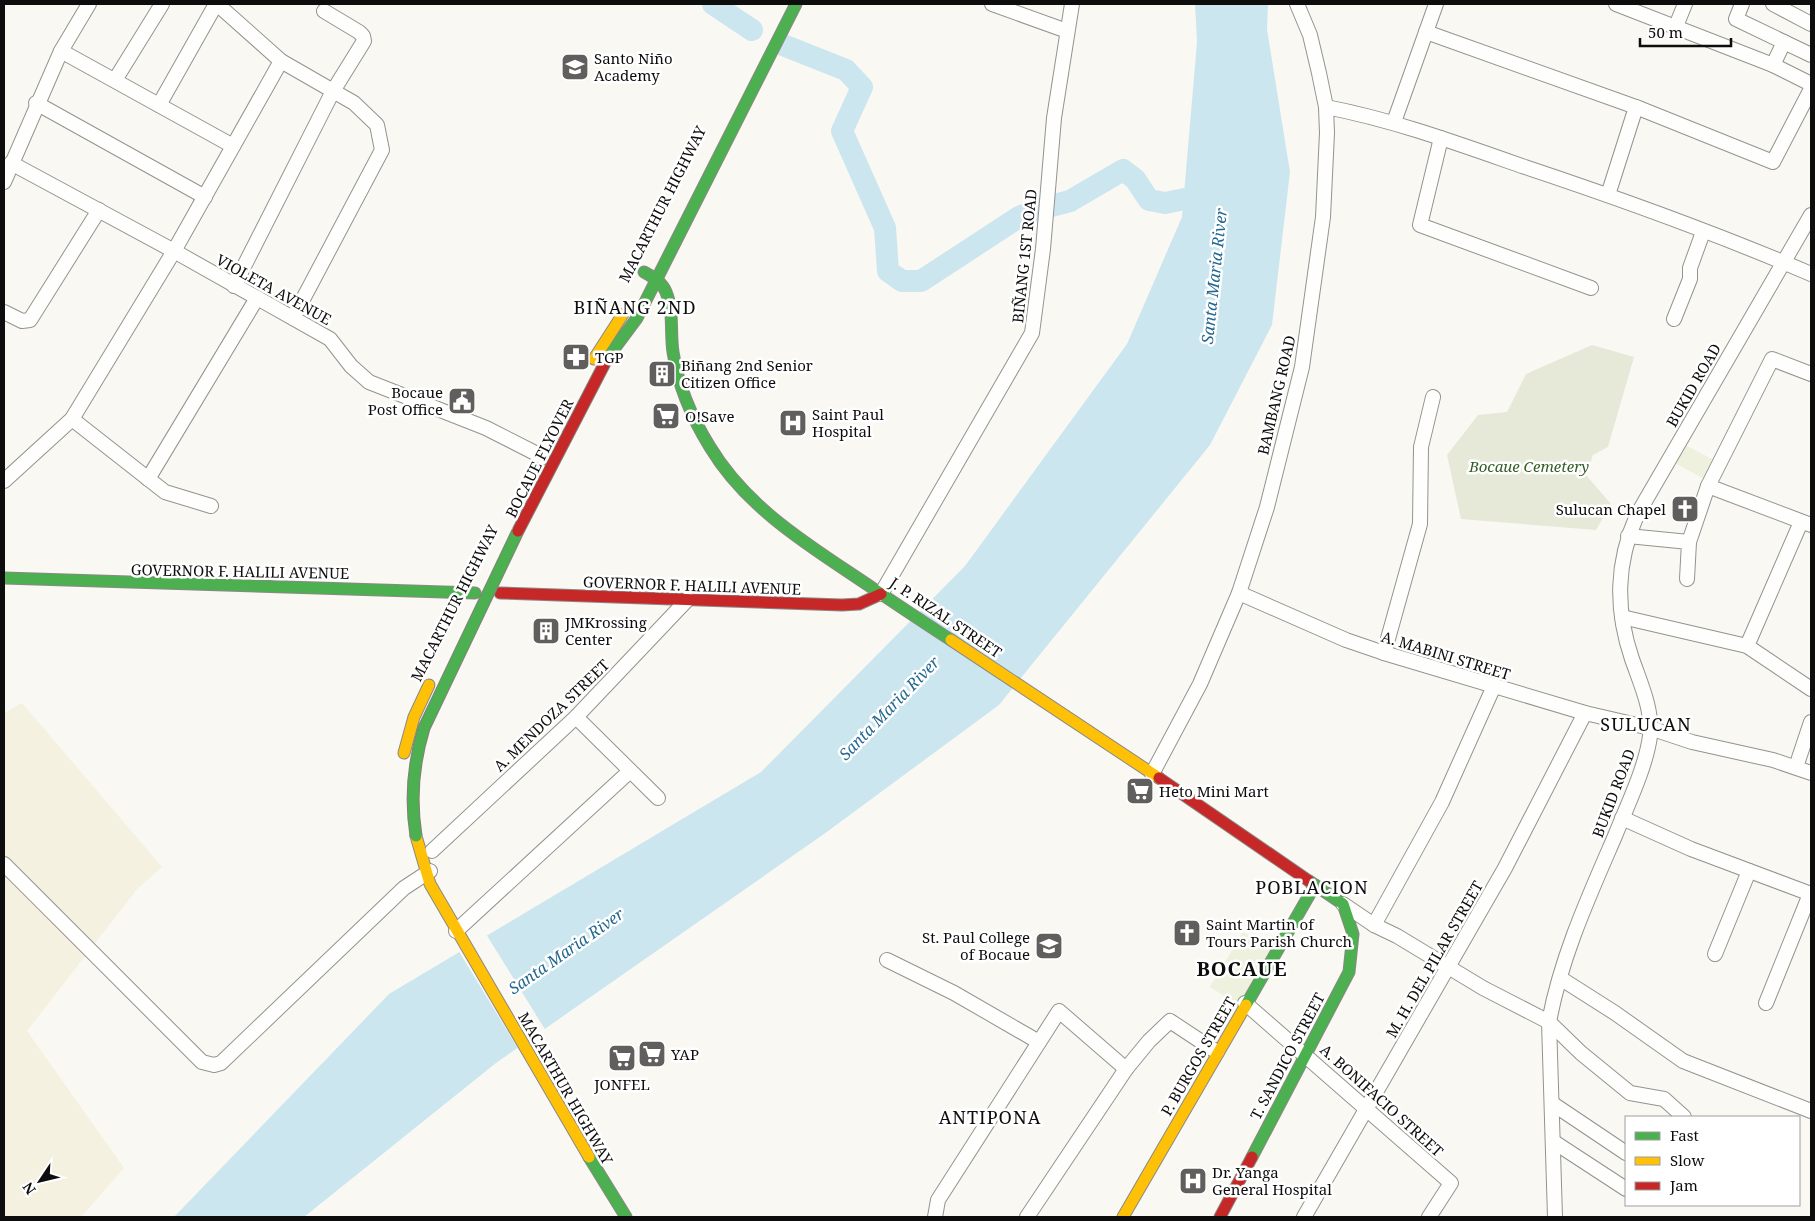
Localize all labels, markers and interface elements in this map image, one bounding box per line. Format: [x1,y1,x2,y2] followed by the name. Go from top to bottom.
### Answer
[1640,15,1731,47] scale bar
[1648,22,1683,42] text: 50 m
[594,48,673,85] place label: Santo Niño Academy
[560,52,590,82] school or university icon: Santo Niño Academy
[614,122,710,286] street label: MACARTHUR HIGHWAY
[1007,188,1041,324] street label: BIÑANG 1ST ROAD
[1196,207,1232,345] water label: Santa Maria River
[213,249,335,329] street label: VIOLETA AVENUE
[574,295,696,319] district label: BIÑANG 2ND
[1253,333,1300,457] street label: BAMBANG ROAD
[1661,340,1725,430] street label: BUKID ROAD
[561,342,591,372] pharmacy icon: TGP
[595,347,624,367] place label: TGP
[681,355,813,392] place label: Biñang 2nd Senior Citizen Office
[647,359,677,389] building icon: Biñang 2nd Senior Citizen Office
[368,382,443,419] place label: Bocaue Post Office
[447,386,477,416] public building icon: Bocaue Post Office
[500,395,578,521] street label: BOCAUE FLYOVER
[651,401,681,431] supermarket icon: O!Save
[812,404,884,441] place label: Saint Paul Hospital
[685,406,734,426] place label: O!Save
[778,408,808,438] hospital icon: Saint Paul Hospital
[1468,456,1589,476] park label: Bocaue Cemetery
[1670,494,1700,524] church icon: Sulucan Chapel
[1556,499,1666,519] place label: Sulucan Chapel
[406,521,502,685] street label: MACARTHUR HIGHWAY
[131,559,349,583] street label: GOVERNOR F. HALILI AVENUE
[583,571,801,599] street label: GOVERNOR F. HALILI AVENUE
[885,572,1006,662] street label: J. P. RIZAL STREET
[564,612,647,649] place label: JMKrossing Center
[531,616,561,646] building icon: JMKrossing Center
[1379,626,1513,684] street label: A. MABINI STREET
[834,651,945,765] water label: Santa Maria River
[489,655,613,775] street label: A. MENDOZA STREET
[1600,712,1692,736] district label: SULUCAN
[1587,746,1639,840] street label: BUKID ROAD
[1125,776,1155,806] supermarket icon: Heto Mini Mart
[1159,781,1269,801] place label: Heto Mini Mart
[1255,875,1369,899] district label: POBLACION
[1381,877,1487,1041] street label: M. H. DEL PILAR STREET
[504,903,629,999] water label: Santa Maria River
[1206,914,1353,951] place label: Saint Martin of Tours Parish Church
[1172,918,1202,948] church icon: Saint Martin of Tours Parish Church
[922,927,1030,964] place label: St. Paul College of Bocaue
[1034,931,1064,961] school or university icon: St. Paul College of Bocaue
[1196,955,1288,982] district label: BOCAUE
[1245,989,1329,1123] street label: T. SANDICO STREET
[1156,993,1240,1119] street label: P. BURGOS STREET
[514,1008,618,1168] street label: MACARTHUR HIGHWAY
[637,1039,667,1069] supermarket icon: YAP
[1316,1039,1448,1161] street label: A. BONIFACIO STREET
[607,1043,637,1073] supermarket icon: JONFEL
[670,1044,699,1064] place label: YAP
[593,1074,650,1094] place label: JONFEL
[939,1105,1041,1129] district label: ANTIPONA
[1625,1116,1800,1206] legend
[1670,1125,1699,1145] text: Fast
[1670,1150,1704,1170] text: Slow
[15,1156,65,1206] north arrow
[1212,1162,1332,1199] place label: Dr. Yanga General Hospital
[1178,1166,1208,1196] hospital icon: Dr. Yanga General Hospital
[1669,1175,1698,1195] text: Jam
[18,1179,40,1199] text: N

